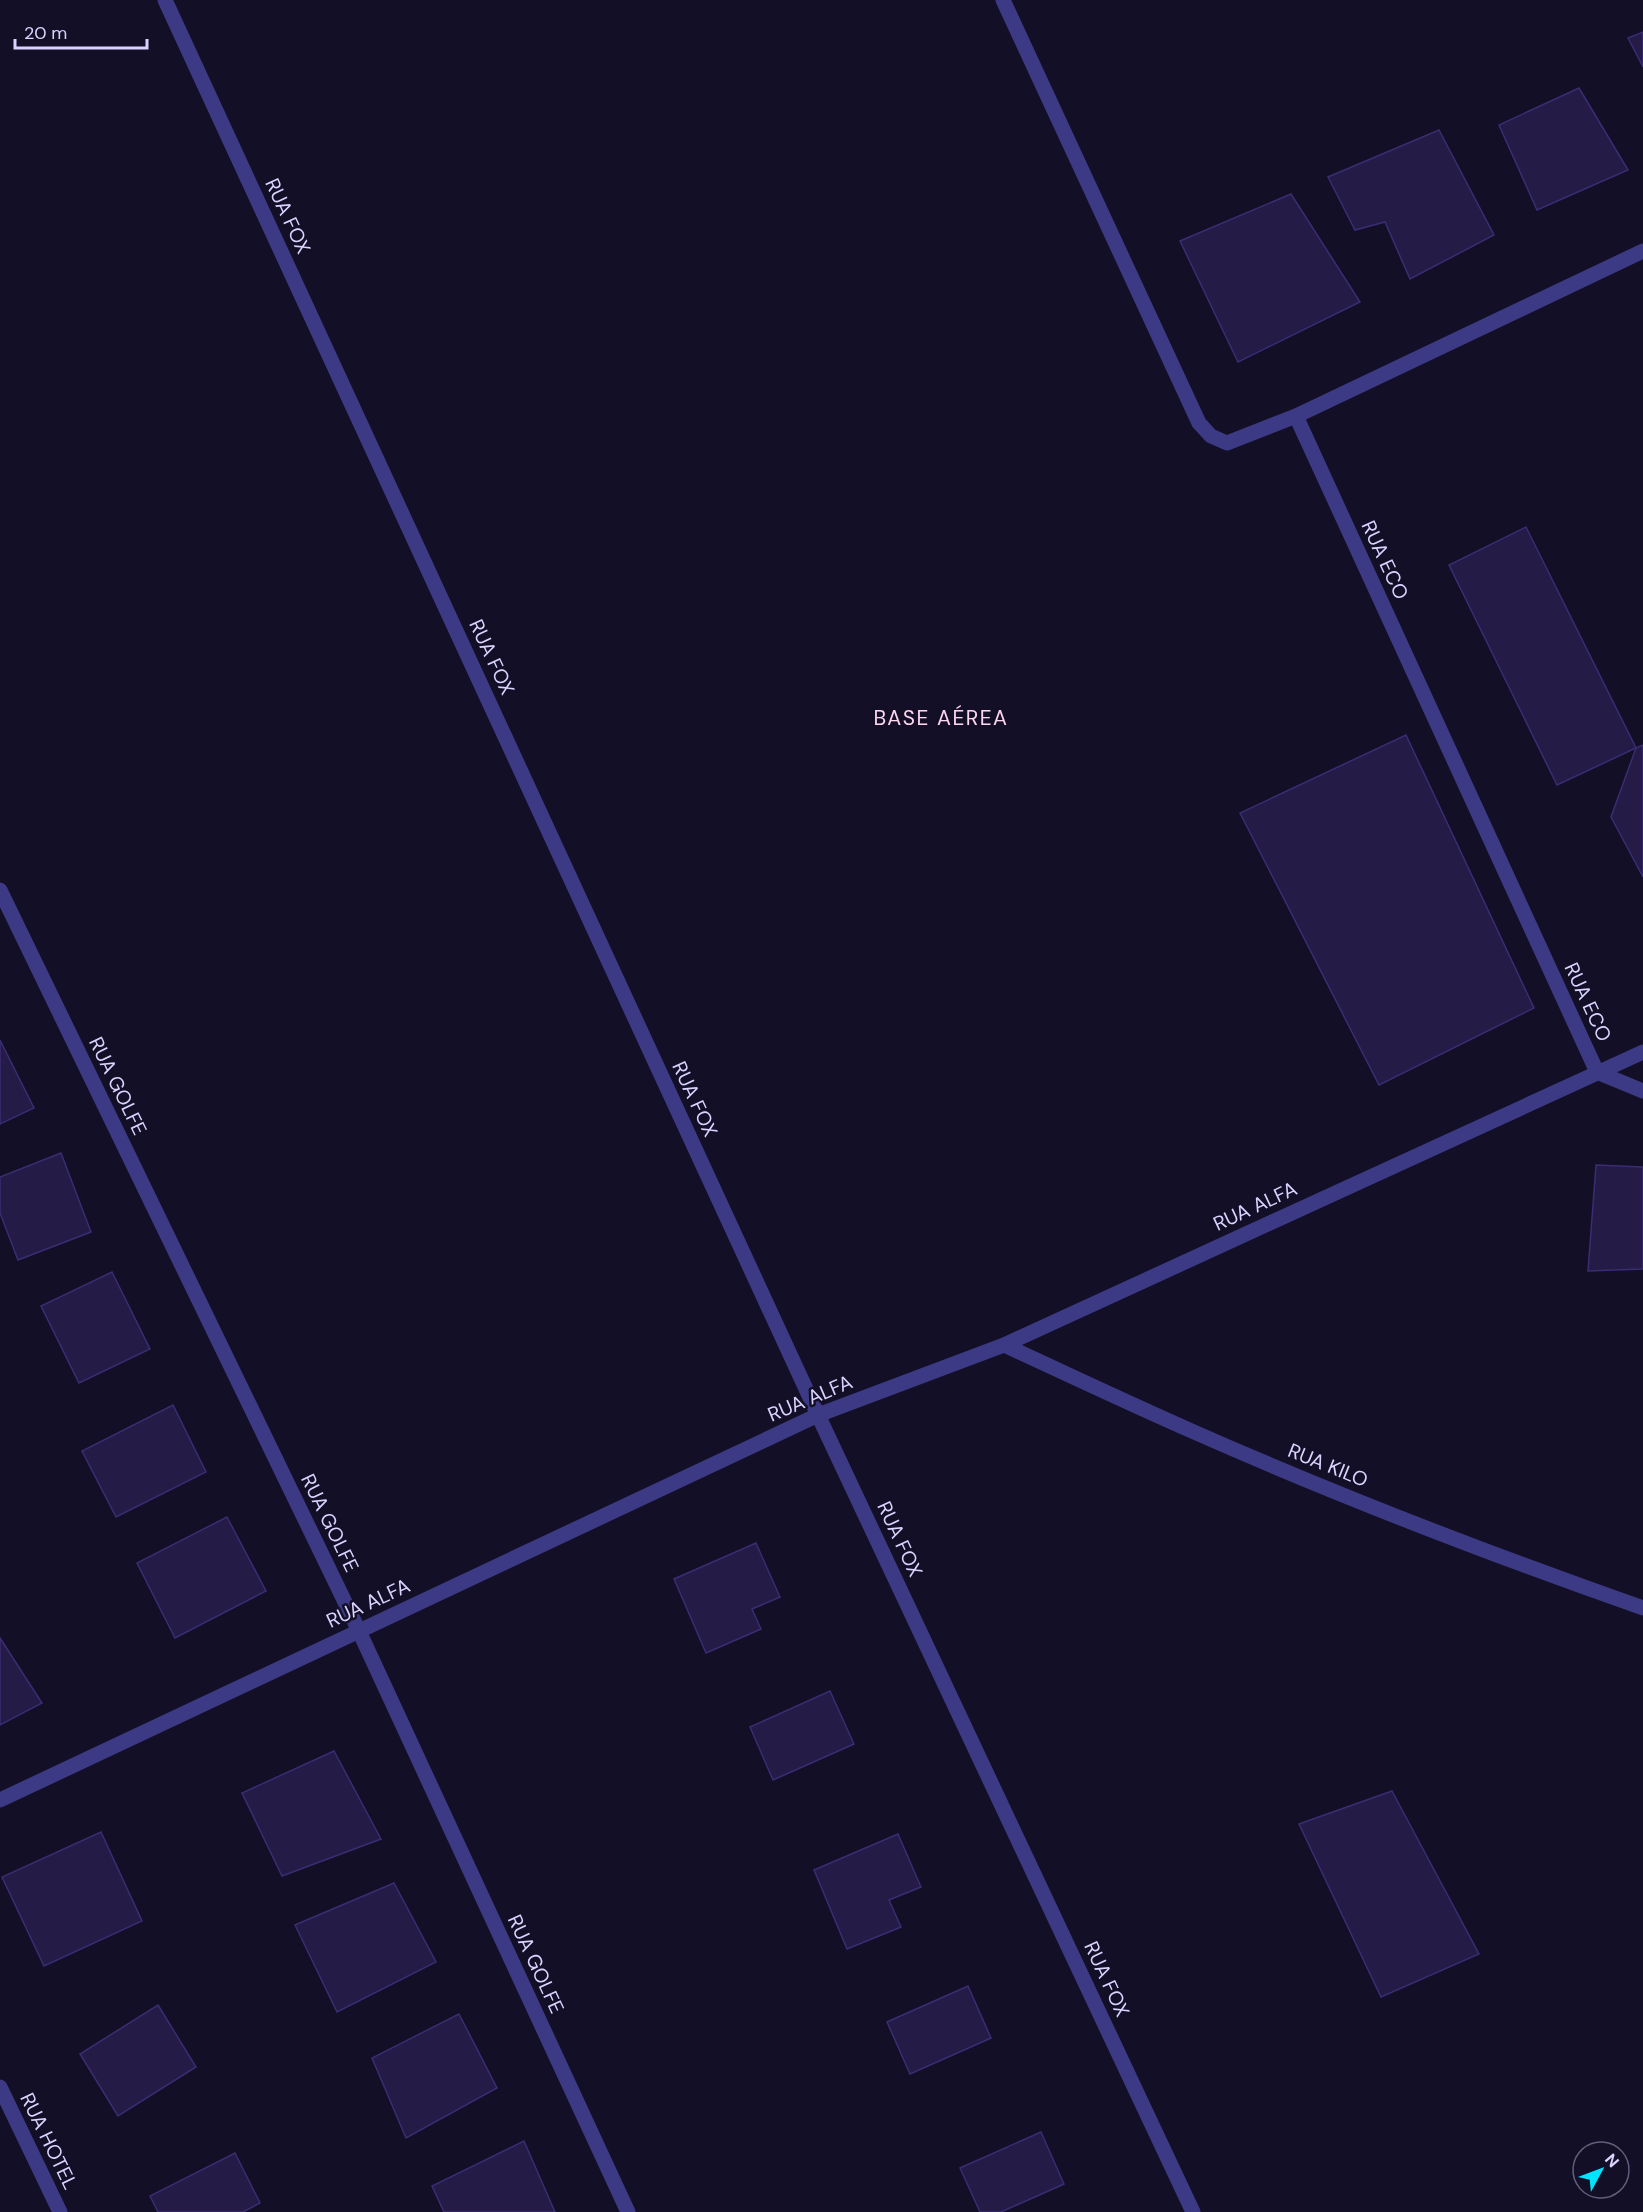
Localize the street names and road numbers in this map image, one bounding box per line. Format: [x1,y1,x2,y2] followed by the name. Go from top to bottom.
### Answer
[259,174,317,258] street label: RUA FOX
[1355,516,1415,604] street label: RUA ECO
[463,615,521,699] street label: RUA FOX
[1558,958,1618,1046] street label: RUA ECO
[83,1033,153,1139] street label: RUA GOLFE
[666,1057,724,1141] street label: RUA FOX
[1209,1175,1301,1237] street label: RUA ALFA
[764,1369,856,1427] street label: RUA ALFA
[1284,1437,1372,1493] street label: RUA KILO
[295,1470,365,1576] street label: RUA GOLFE
[871,1497,929,1581] street label: RUA FOX
[322,1572,414,1634] street label: RUA ALFA
[502,1910,570,2018] street label: RUA GOLFE
[1078,1937,1136,2021] street label: RUA FOX
[14,2088,84,2194] street label: RUA HOTEL

